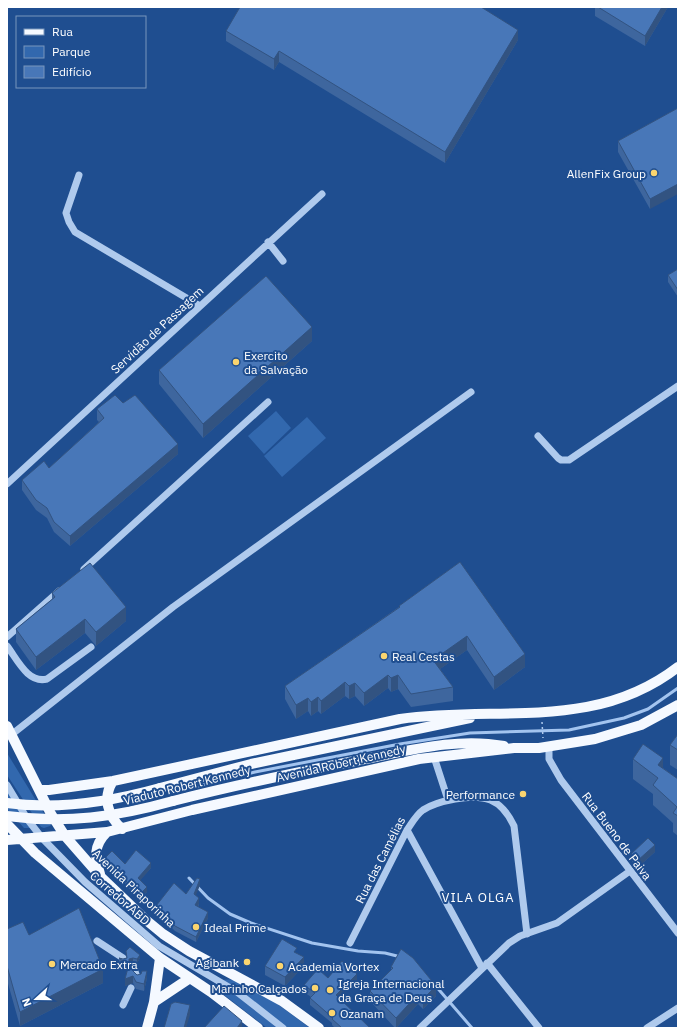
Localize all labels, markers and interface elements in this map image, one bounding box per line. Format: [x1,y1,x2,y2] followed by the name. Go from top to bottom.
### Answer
[16,16,146,88] legend
[52,24,73,39] text: Rua
[52,44,91,59] text: Parque
[52,64,92,79] text: Edifício
[567,166,646,181] place label: AllenFix Group
[649,168,659,178] marker: AllenFix Group
[108,283,206,377] street label: Servidão de Passagem
[244,348,308,377] place label: Exercito da Salvação
[231,357,241,367] marker: Exercito da Salvação
[392,649,455,664] place label: Real Cestas
[379,651,389,661] marker: Real Cestas
[275,741,407,785] street label: Avenida Robert Kennedy
[122,762,252,808] street label: Viaduto Robert Kennedy
[446,787,515,802] place label: Performance
[518,789,528,799] marker: Performance
[579,789,655,884] street label: Rua Bueno de Paiva
[352,814,408,906] street label: Rua das Camélias
[89,846,179,931] street label: Avenida Piraporinha
[87,868,153,928] street label: Corredor ABD
[442,889,514,906] district label: VILA OLGA
[204,920,267,935] place label: Ideal Prime
[191,922,201,932] marker: Ideal Prime
[195,955,240,970] place label: Agibank
[60,957,138,972] place label: Mercado Extra
[242,957,252,967] marker: Agibank
[47,959,57,969] marker: Mercado Extra
[288,959,379,974] place label: Academia Vortex
[275,961,285,971] marker: Academia Vortex
[338,976,445,1005] place label: Igreja Internacional da Graça de Deus
[16,979,56,1019] north arrow
[211,981,307,996] place label: Marinho Calçados
[310,983,320,993] marker: Marinho Calçados
[325,985,335,995] marker: Igreja Internacional da Graça de Deus
[19,996,35,1009] text: N
[340,1006,384,1021] place label: Ozanam
[327,1008,337,1018] marker: Ozanam

